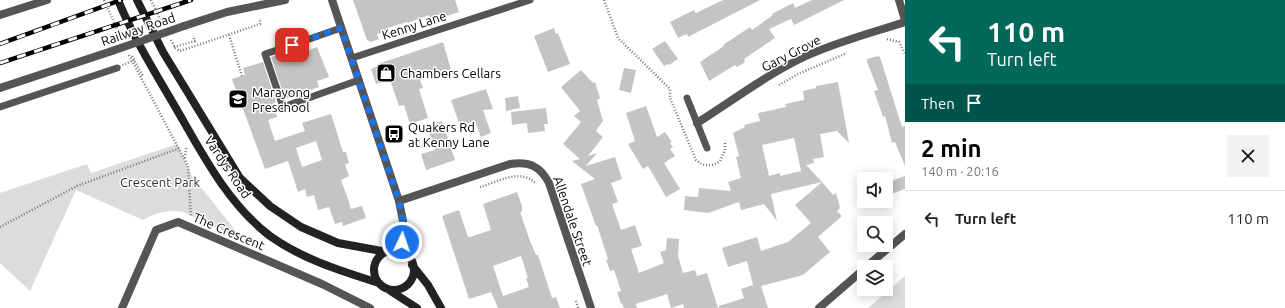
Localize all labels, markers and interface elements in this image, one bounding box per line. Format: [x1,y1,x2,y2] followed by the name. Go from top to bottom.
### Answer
[380,8,448,42] street label: Kenny Lane
[99,10,177,48] street label: Railway Road
[921,16,973,68] icon: left
[987,16,1065,47] text: 110 m
[275,28,309,62] pin
[759,32,823,74] street label: Gary Grove
[281,34,303,56] icon: arrive
[987,49,1057,69] text: Turn left
[375,62,397,84] shop icon: Chambers Cellars
[400,66,501,80] place label: Chambers Cellars
[252,85,310,114] place label: Marayong Preschool
[227,88,249,110] school or university icon: Marayong Preschool
[963,92,985,114] icon: arrive
[921,95,955,112] text: Then
[408,120,490,149] place label: Quakers Rd at Kenny Lane
[383,123,405,145] bus stop icon: Quakers Rd at Kenny Lane
[202,133,254,201] street label: Vardys Road
[921,135,982,162] text: 2 min
[1227,135,1269,177] button: close
[921,164,999,178] text: 140 m · 20:16
[857,172,893,296] map controls
[857,172,893,208] button: sound
[551,174,595,268] street label: Allendale Street
[120,175,201,189] park label: Crescent Park
[921,208,943,230] icon: left
[191,210,267,252] street label: The Crescent
[955,210,1016,227] text: Turn left
[1227,210,1269,227] text: 110 m
[857,216,893,252] button: search
[381,221,423,263] position arrow
[857,260,893,296] button: layers

